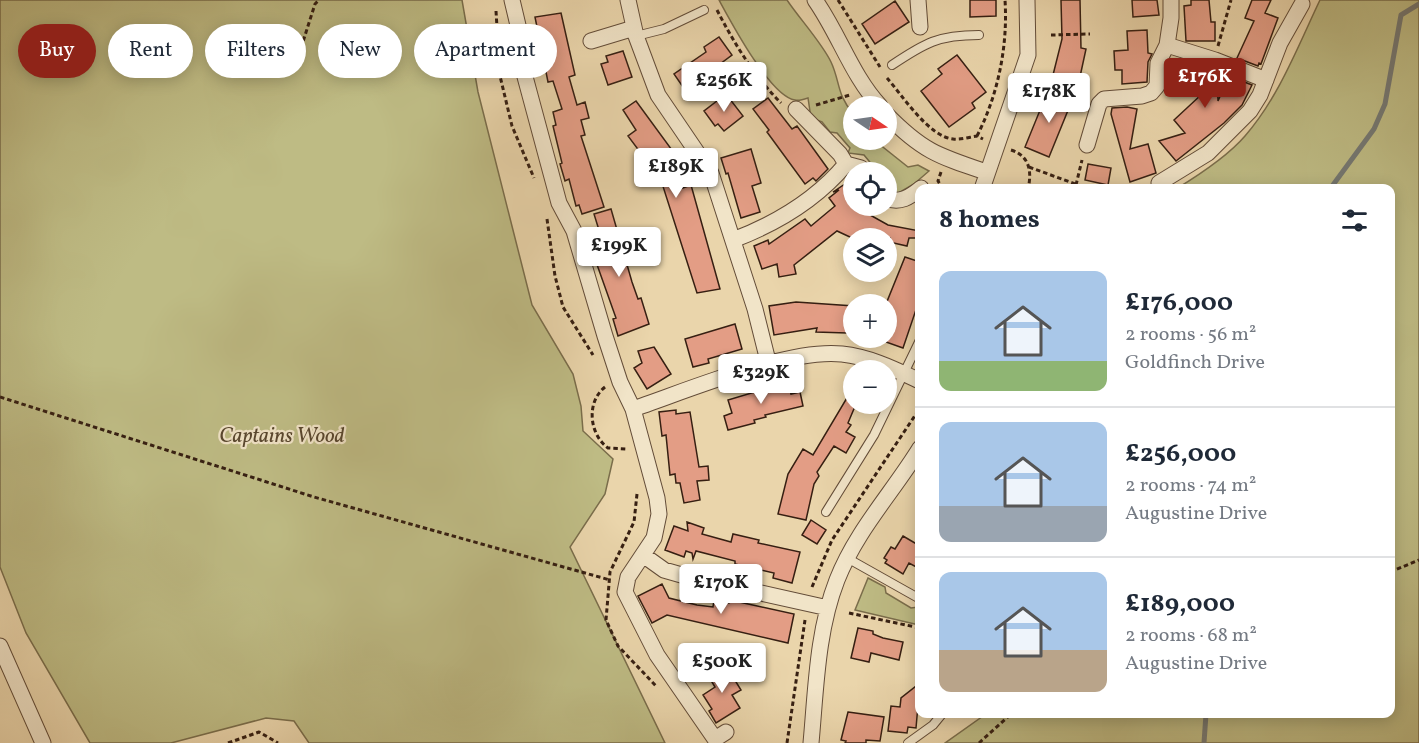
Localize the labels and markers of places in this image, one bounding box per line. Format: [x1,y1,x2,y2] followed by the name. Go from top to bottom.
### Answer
[1163,58,1247,109] pin: £176K
[682,62,766,113] pin: £256K
[1007,73,1091,124] pin: £178K
[634,148,718,199] pin: £189K
[577,227,661,278] pin: £199K
[719,354,803,405] pin: £329K
[679,564,763,615] pin: £170K
[680,643,764,694] pin: £500K

